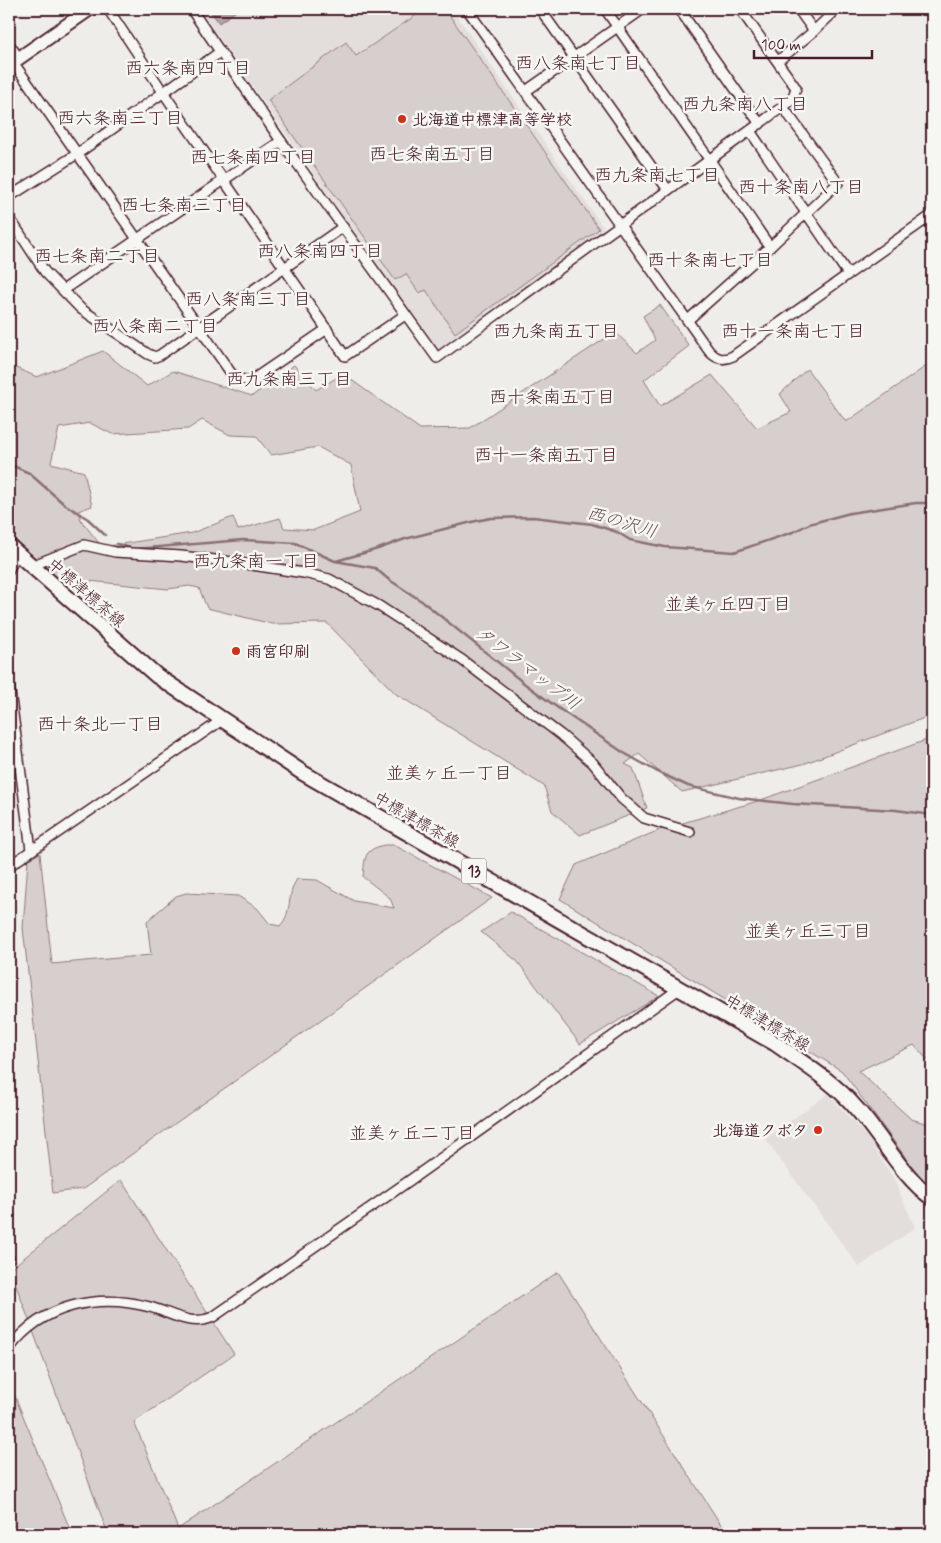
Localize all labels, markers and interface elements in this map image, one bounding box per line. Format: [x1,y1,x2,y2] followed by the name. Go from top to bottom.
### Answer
[754,28,871,60] scale bar
[761,36,801,56] text: 100 m
[515,52,641,76] district label: 西八条南七丁目
[125,57,251,81] district label: 西六条南四丁目
[682,93,808,117] district label: 西九条南八丁目
[57,107,183,131] district label: 西六条南三丁目
[412,110,572,131] place label: 北海道中標津高等学校
[396,113,408,125] marker: 北海道中標津高等学校
[369,143,495,167] district label: 西七条南五丁目
[190,146,316,170] district label: 西七条南四丁目
[594,164,720,188] district label: 西九条南七丁目
[738,176,864,200] district label: 西十条南八丁目
[121,194,247,218] district label: 西七条南三丁目
[257,240,383,264] district label: 西八条南四丁目
[34,245,160,269] district label: 西七条南二丁目
[647,249,773,273] district label: 西十条南七丁目
[185,288,311,312] district label: 西八条南三丁目
[92,315,218,339] district label: 西八条南二丁目
[493,320,619,344] district label: 西九条南五丁目
[721,320,865,344] district label: 西十一条南七丁目
[226,368,352,392] district label: 西九条南三丁目
[489,386,615,410] district label: 西十条南五丁目
[474,444,618,468] district label: 西十一条南五丁目
[584,502,660,544] water label: 西の沢川
[193,550,319,574] district label: 西九条南一丁目
[43,554,129,633] street label: 中標津標茶線
[665,593,791,617] district label: 並美ヶ丘四丁目
[470,621,585,716] water label: タワラマップ川
[246,642,310,663] place label: 雨宮印刷
[230,645,242,657] marker: 雨宮印刷
[37,713,163,737] district label: 西十条北一丁目
[386,762,512,786] district label: 並美ヶ丘一丁目
[369,787,463,853] street label: 中標津標茶線
[462,858,486,884] road number: 13
[745,920,871,944] district label: 並美ヶ丘三丁目
[721,990,814,1057] street label: 中標津標茶線
[712,1121,808,1142] place label: 北海道クボタ
[349,1122,475,1146] district label: 並美ヶ丘二丁目
[812,1124,824,1136] marker: 北海道クボタ

